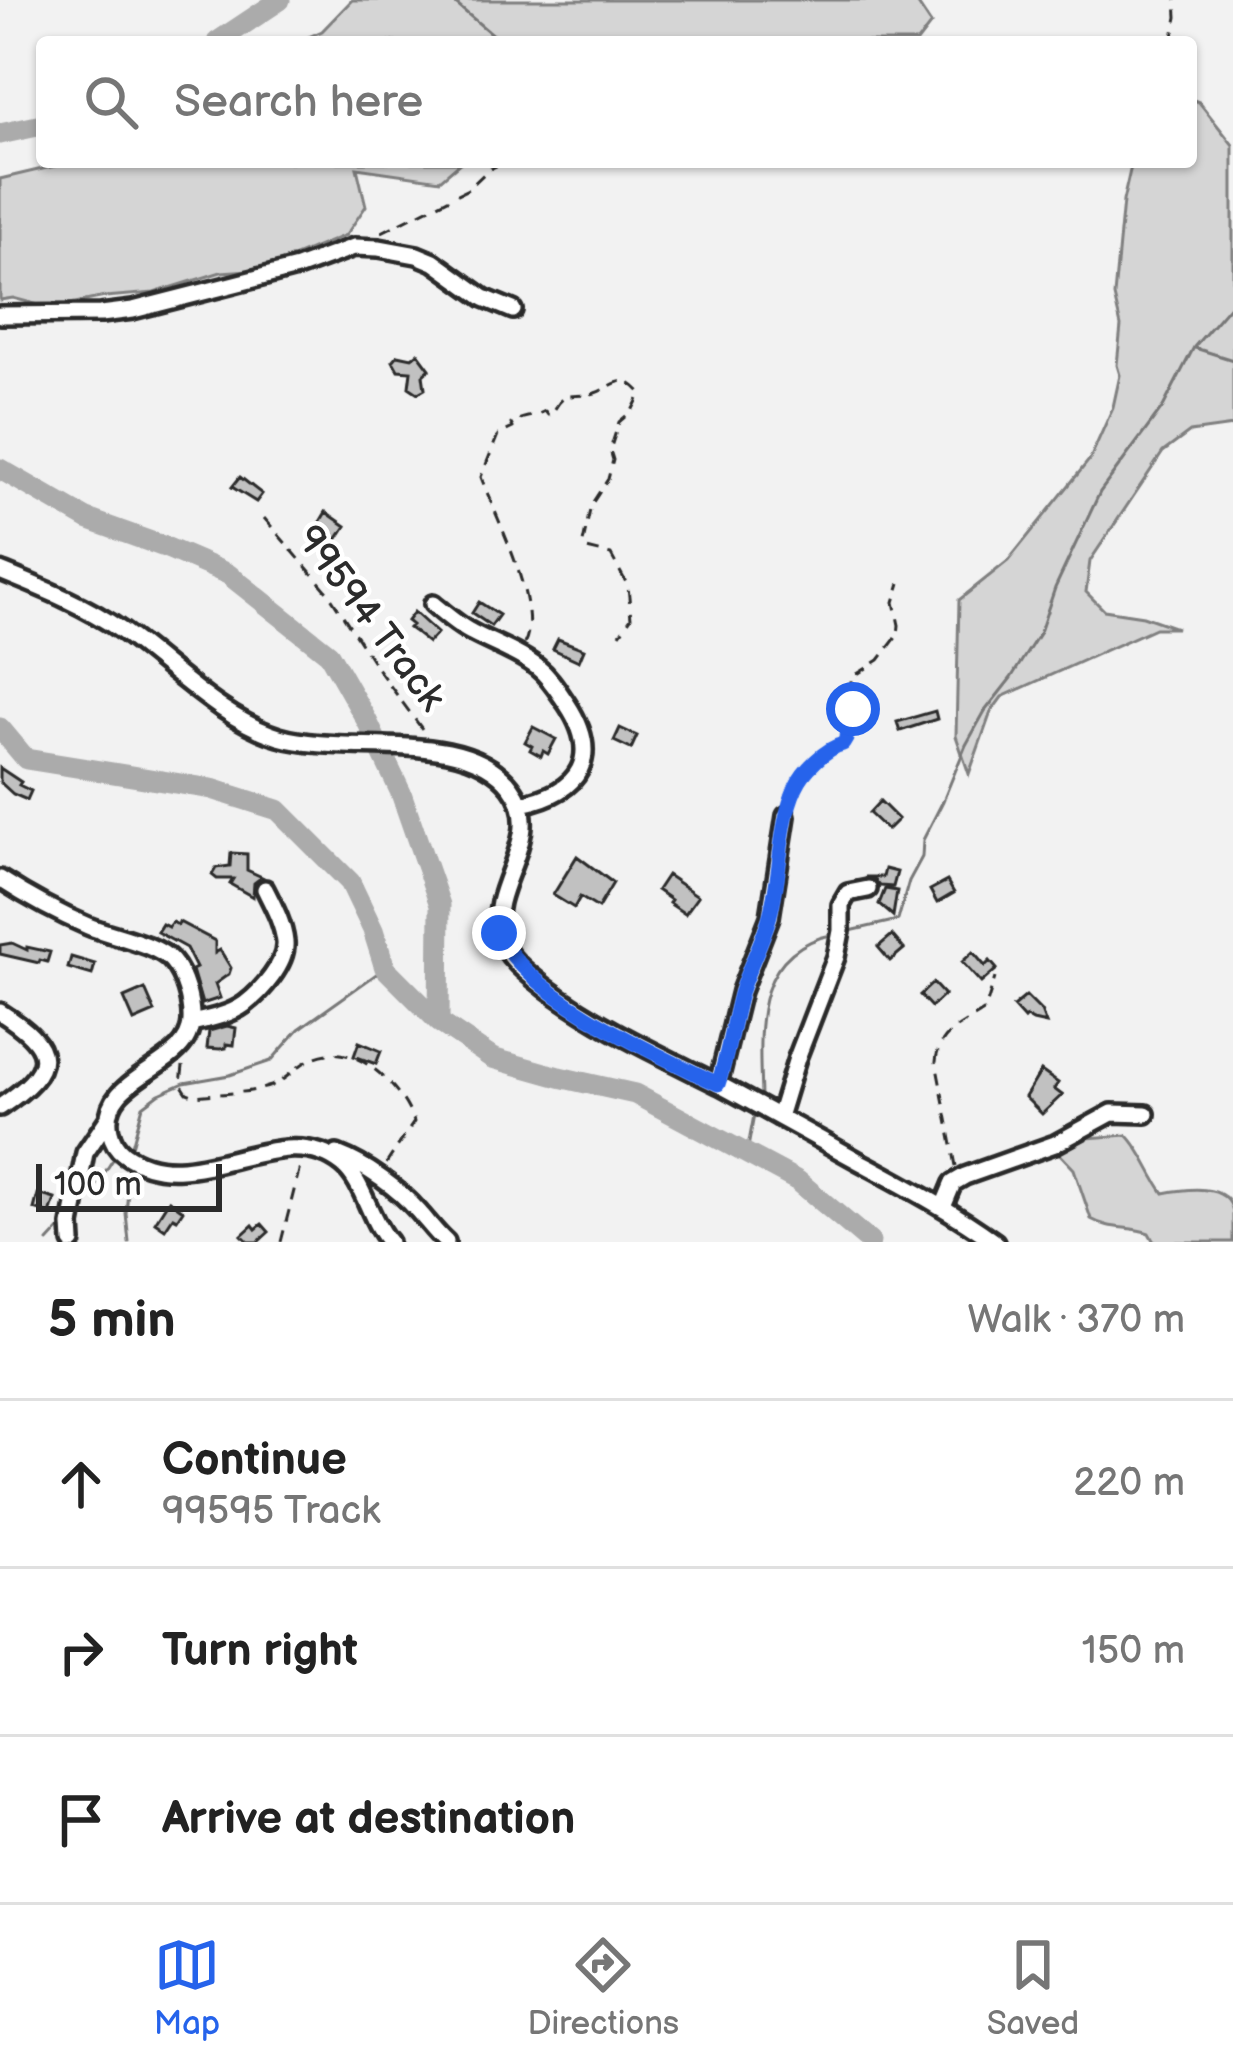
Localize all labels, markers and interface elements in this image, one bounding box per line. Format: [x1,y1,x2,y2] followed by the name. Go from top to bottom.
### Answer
[36,36,1197,168] search box
[78,69,144,135] icon: search
[174,75,423,130] text: Search here
[285,517,455,721] street label: 99594 Track
[826,682,880,736] route start
[472,906,526,960] route end
[36,1158,222,1211] scale bar
[54,1165,142,1205] text: 100 m
[48,1290,176,1351] text: 5 min
[967,1297,1185,1344] text: Walk · 370 m
[162,1433,347,1488] text: Continue
[48,1451,114,1517] icon: ahead
[1073,1460,1185,1507] text: 220 m
[162,1488,380,1535] text: 99595 Track
[48,1619,114,1685] icon: right
[162,1624,358,1679] text: Turn right
[1082,1628,1185,1675] text: 150 m
[48,1787,114,1853] icon: arrive
[162,1792,575,1847] text: Arrive at destination
[154,1932,220,2044] tab: Map
[527,1932,679,2044] tab: Directions
[987,1932,1079,2044] tab: Saved

